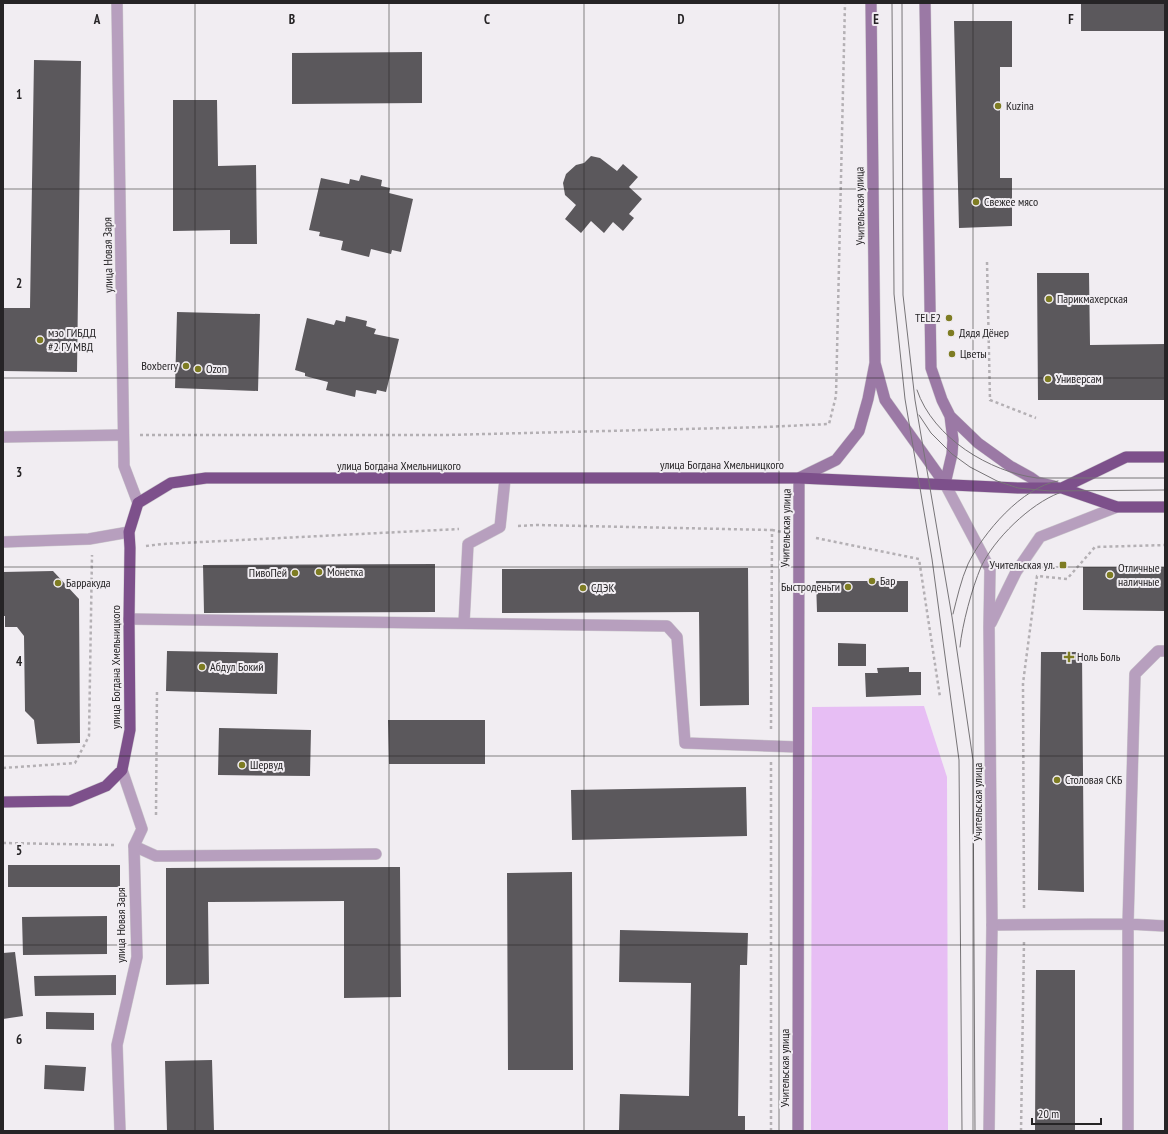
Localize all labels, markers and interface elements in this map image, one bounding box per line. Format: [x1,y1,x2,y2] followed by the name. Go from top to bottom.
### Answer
[93,11,101,28] text: A
[289,11,295,28] text: B
[484,11,490,28] text: C
[678,11,685,28] text: D
[873,11,879,28] text: E
[1068,11,1074,28] text: F
[16,86,22,103] text: 1
[1006,98,1034,113] place label: Kuzina
[993,101,1003,111] marker: Kuzina
[851,166,868,245] street label: Учительская улица
[984,194,1038,209] place label: Свежее мясо
[971,197,981,207] marker: Свежее мясо
[99,217,116,293] street label: улица Новая Заря
[16,275,22,292] text: 2
[1057,291,1128,306] place label: Парикмахерская
[1044,294,1054,304] marker: Парикмахерская
[915,310,941,325] place label: TELE2
[944,313,954,323] marker: TELE2
[48,325,96,354] place label: мэо ГИБДД #2 ГУ МВД
[959,325,1009,340] place label: Дядя Дёнер
[946,328,956,338] marker: Дядя Дёнер
[35,335,45,345] marker: мэо ГИБДД #2 ГУ МВД
[960,346,987,361] place label: Цветы
[947,349,957,359] marker: Цветы
[141,358,178,373] place label: Boxberry
[181,361,191,371] marker: Boxberry
[206,361,227,376] place label: Ozon
[193,364,203,374] marker: Ozon
[1056,371,1102,386] place label: Универсам
[1043,374,1053,384] marker: Универсам
[660,457,784,472] street label: улица Богдана Хмельницкого
[337,458,461,473] street label: улица Богдана Хмельницкого
[16,464,22,481] text: 3
[777,488,794,567] street label: Учительская улица
[990,557,1055,572] place label: Учительская ул.
[1058,560,1068,570] marker: Учительская ул.
[1118,560,1160,589] place label: Отличные наличные
[327,564,363,579] place label: Монетка
[249,565,287,580] place label: ПивоПей
[314,567,324,577] marker: Монетка
[290,568,300,578] marker: ПивоПей
[1105,570,1115,580] marker: Отличные наличные
[880,573,895,588] place label: Бар
[66,575,111,590] place label: Барракуда
[867,576,877,586] marker: Бар
[53,578,63,588] marker: Барракуда
[781,579,840,594] place label: Быстроденьги
[591,580,614,595] place label: СДЭК
[843,582,853,592] marker: Быстроденьги
[578,583,588,593] marker: СДЭК
[108,605,123,729] street label: улица Богдана Хмельницкого
[1077,649,1121,664] place label: Ноль Боль
[1064,652,1074,662] marker: Ноль Боль
[16,653,23,670] text: 4
[210,659,264,674] place label: Абдул Бокий
[197,662,207,672] marker: Абдул Бокий
[250,757,284,772] place label: Шервуд
[237,760,247,770] marker: Шервуд
[970,762,985,841] street label: Учительская улица
[1065,772,1122,787] place label: Столовая СКБ
[1052,775,1062,785] marker: Столовая СКБ
[16,842,22,859] text: 5
[113,887,128,963] street label: улица Новая Заря
[777,1028,792,1107] street label: Учительская улица
[16,1031,22,1048] text: 6
[1032,1100,1101,1126] scale bar
[1038,1106,1059,1121] text: 20 m

